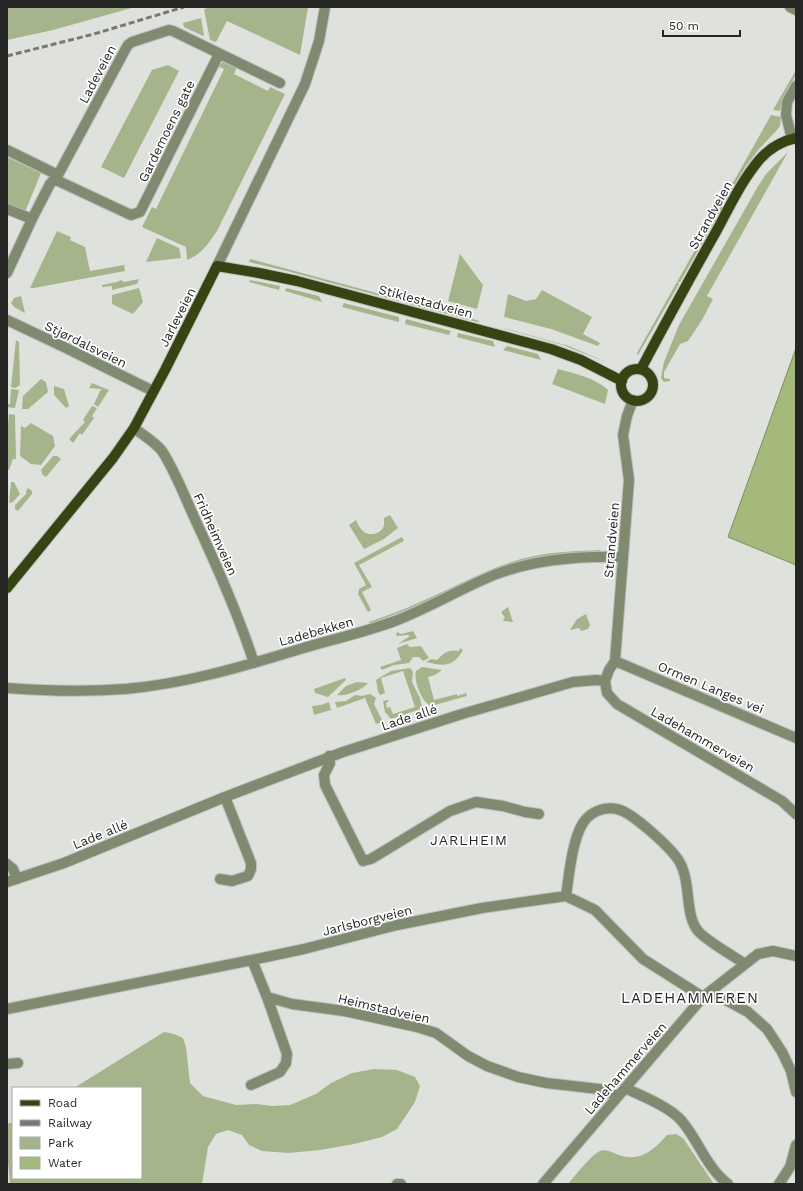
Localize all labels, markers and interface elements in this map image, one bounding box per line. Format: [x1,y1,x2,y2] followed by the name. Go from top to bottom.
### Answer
[663,12,740,38] scale bar
[669,19,699,33] text: 50 m
[76,43,119,106] street label: Ladeveien
[135,78,198,185] street label: Gardemoens gate
[686,178,735,252] street label: Strandveien
[377,282,475,321] street label: Stiklestadveien
[156,285,199,349] street label: Jarleveien
[42,318,129,371] street label: Stjørdalsveien
[191,491,240,578] street label: Fridheimveien
[601,502,622,578] street label: Strandveien
[277,614,355,649] street label: Ladebekken
[656,658,766,717] street label: Ormen Langes vei
[379,701,439,734] street label: Lade allé
[648,704,757,775] street label: Ladehammerveien
[70,817,130,852] street label: Lade allé
[430,832,508,848] district label: JARLHEIM
[321,902,413,939] street label: Jarlsborgveien
[621,989,759,1007] district label: LADEHAMMEREN
[336,991,431,1026] street label: Heimstadveien
[581,1019,669,1117] street label: Ladehammerveien
[12,1087,142,1179] legend
[48,1096,77,1110] text: Road
[48,1116,93,1130] text: Railway
[48,1136,74,1150] text: Park
[48,1156,83,1170] text: Water

